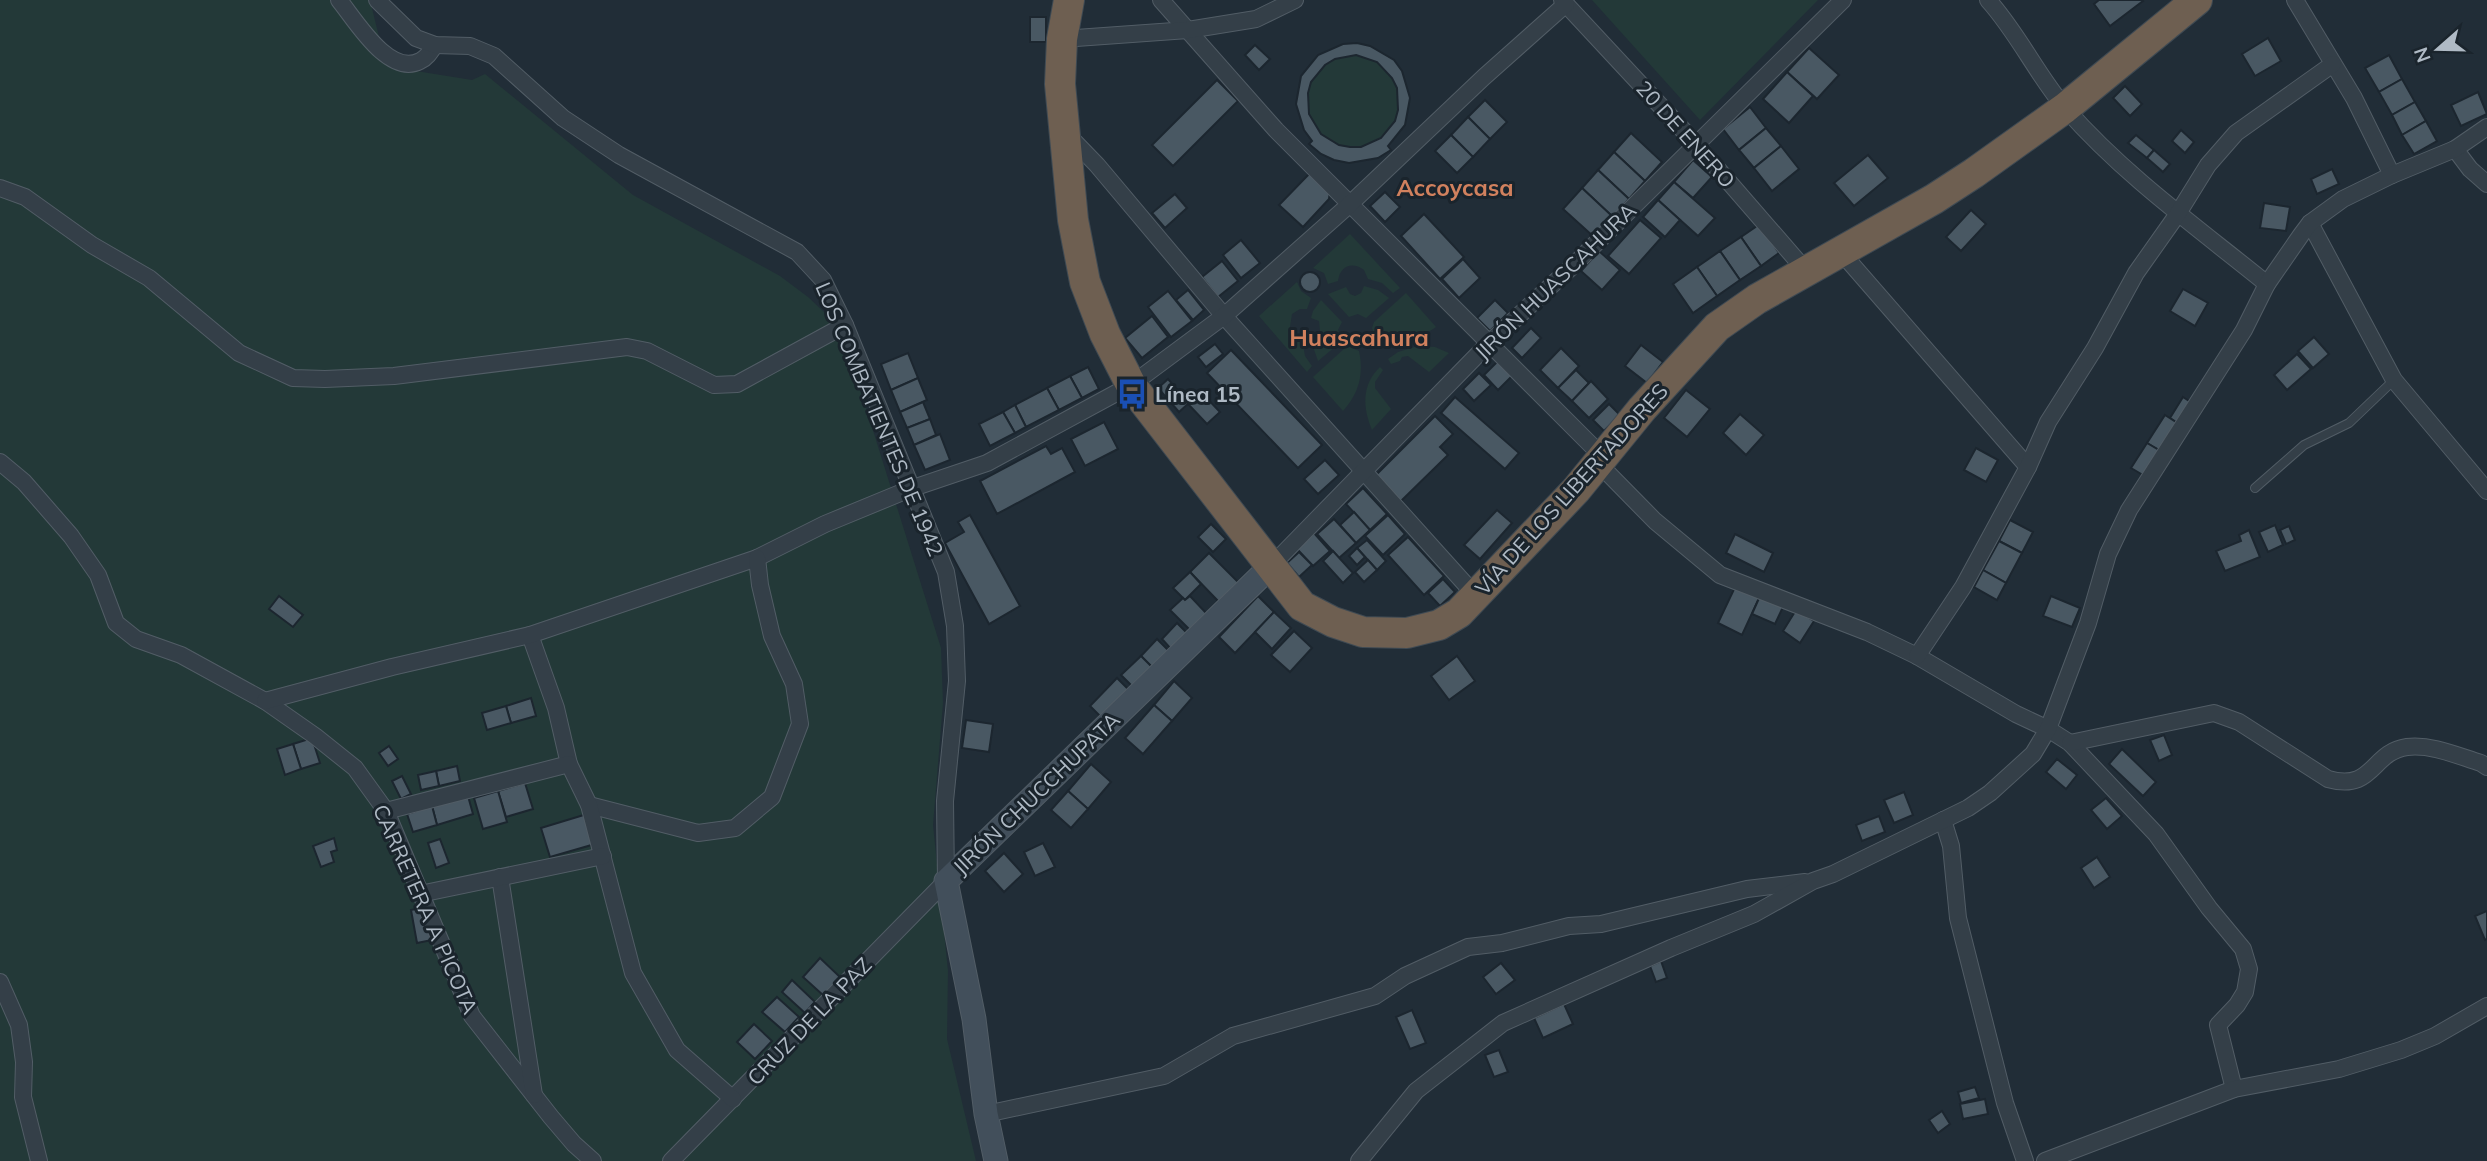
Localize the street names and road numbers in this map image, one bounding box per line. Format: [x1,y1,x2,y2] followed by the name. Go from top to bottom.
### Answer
[1631,75,1741,193] street label: 20 DE ENERO
[1469,197,1642,365] street label: JIRÓN HUASCAHURA
[810,278,950,560] street label: LOS COMBATIENTES DE 1942
[1469,378,1673,600] street label: VÍA DE LOS LIBERTADORES
[947,706,1125,880] street label: JIRÓN CHUCCHUPATA
[368,800,484,1018] street label: CARRETERA A PICOTA
[741,952,877,1090] street label: CRUZ DE LA PAZ

